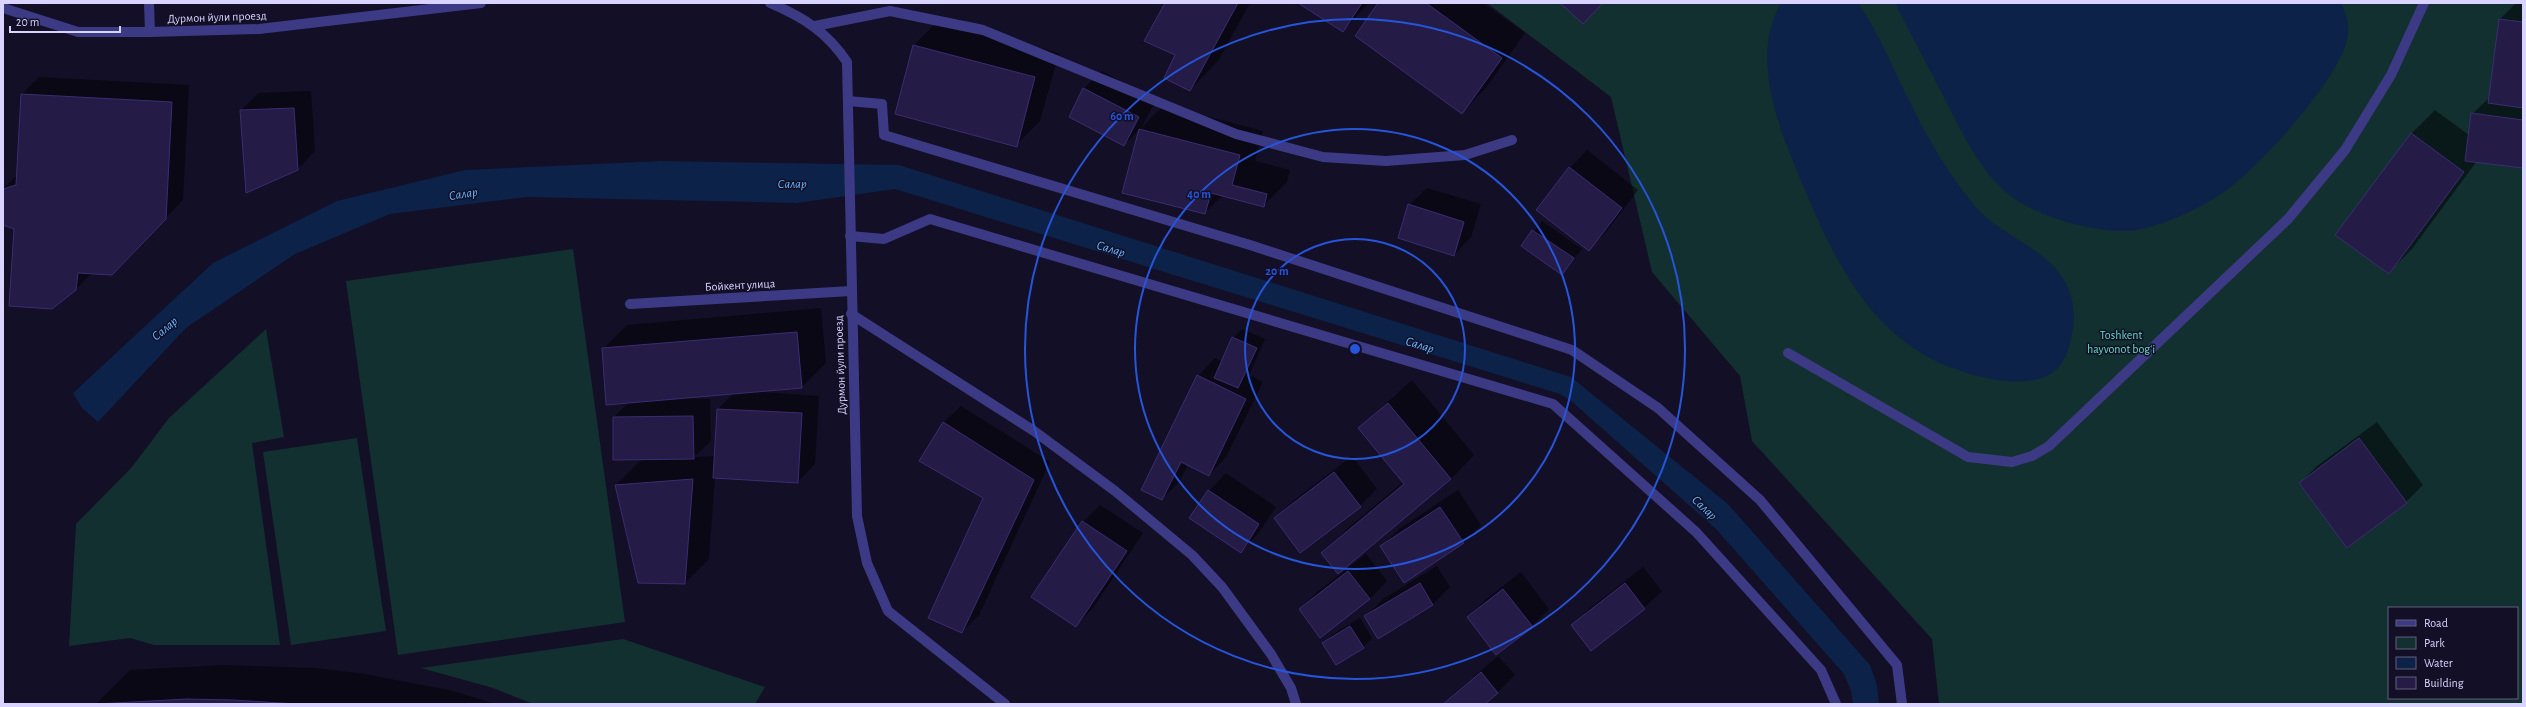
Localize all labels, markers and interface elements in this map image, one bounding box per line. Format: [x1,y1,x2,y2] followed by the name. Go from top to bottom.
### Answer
[10,8,120,34] scale bar
[167,9,267,26] street label: Дурмон йули проезд
[16,16,39,28] text: 20 m
[1110,110,1134,122] text: 60 m
[777,178,807,191] water label: Салар
[448,186,479,203] water label: Салар
[1187,188,1211,200] text: 40 m
[1095,239,1127,260] water label: Салар
[1265,265,1289,277] text: 20 m
[704,277,776,294] street label: Бойкент улица
[150,315,181,343] water label: Салар
[832,315,849,415] street label: Дурмон йули проезд
[2087,329,2155,356] park label: Toshkent hayvonot bogʻi
[1404,335,1436,356] water label: Салар
[1348,342,1362,356] centre of rings
[1689,493,1719,523] water label: Салар
[2388,607,2518,699] legend
[2424,617,2448,629] text: Road
[2424,637,2445,649] text: Park
[2424,657,2453,669] text: Water
[2424,677,2464,689] text: Building

